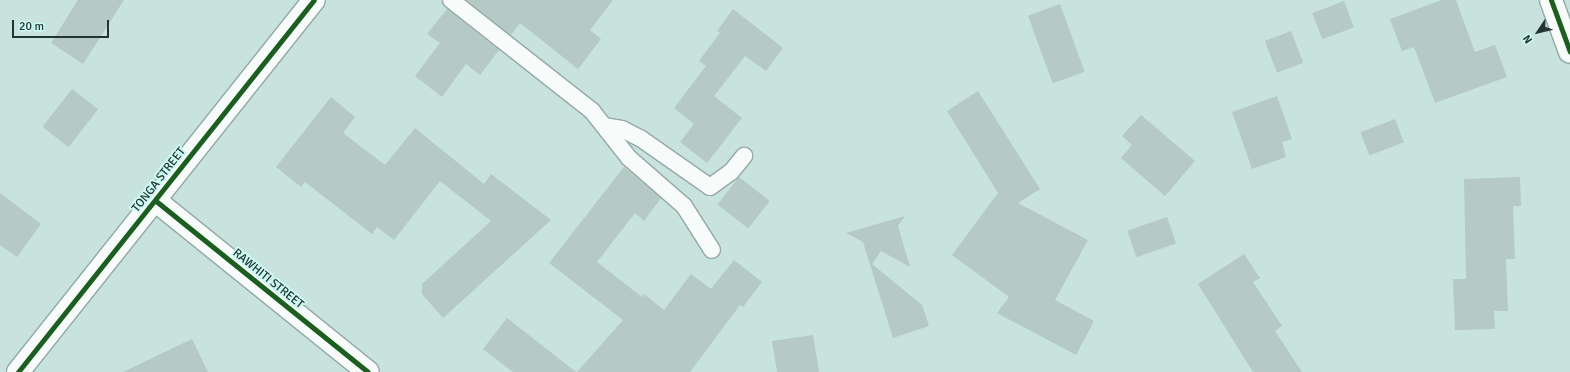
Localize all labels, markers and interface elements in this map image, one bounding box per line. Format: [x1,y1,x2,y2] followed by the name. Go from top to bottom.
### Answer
[14,12,111,38] scale bar
[1518,12,1558,52] north arrow
[19,19,44,34] text: 20 m
[1520,32,1535,46] text: N
[129,145,189,215] street label: TONGA STREET
[230,246,306,312] street label: RAWHITI STREET

